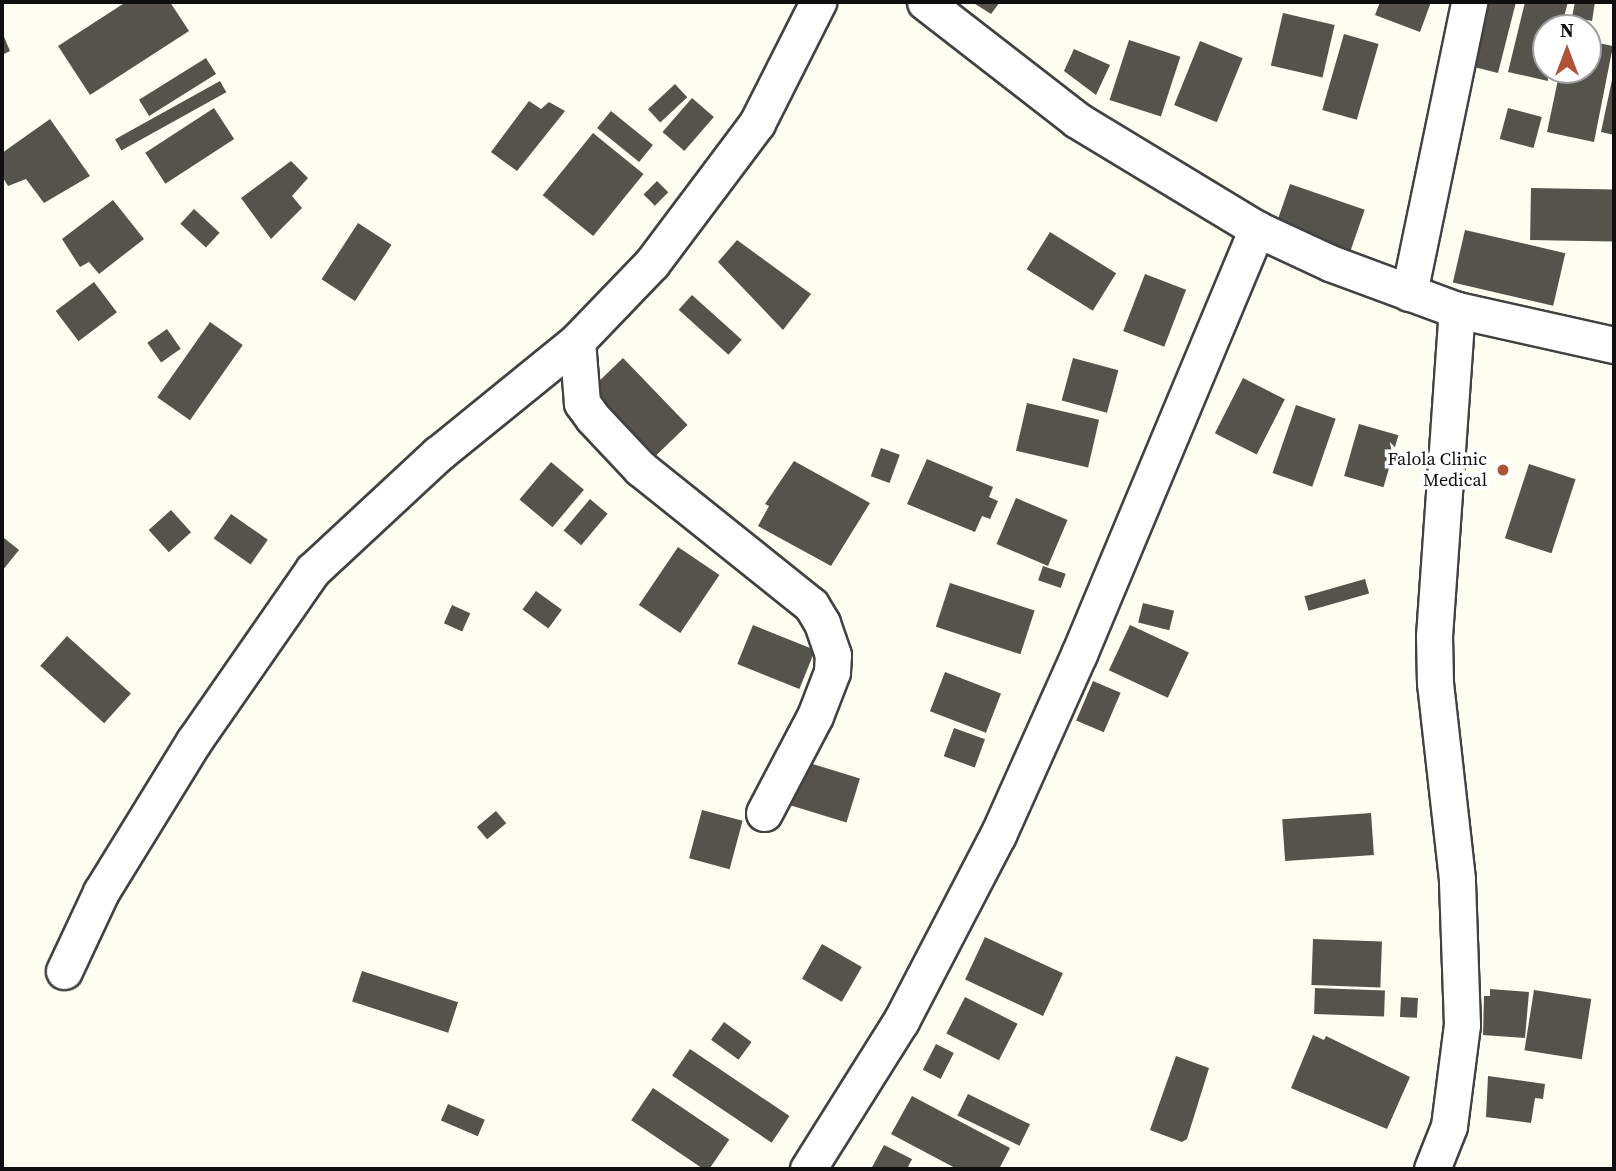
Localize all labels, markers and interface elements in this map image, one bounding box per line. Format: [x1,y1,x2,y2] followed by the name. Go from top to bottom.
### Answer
[1532,14,1602,84] north arrow
[1560,17,1574,43] text: N
[1387,449,1487,491] place label: Falola Clinic Medical
[1493,460,1513,480] marker: Falola Clinic Medical

